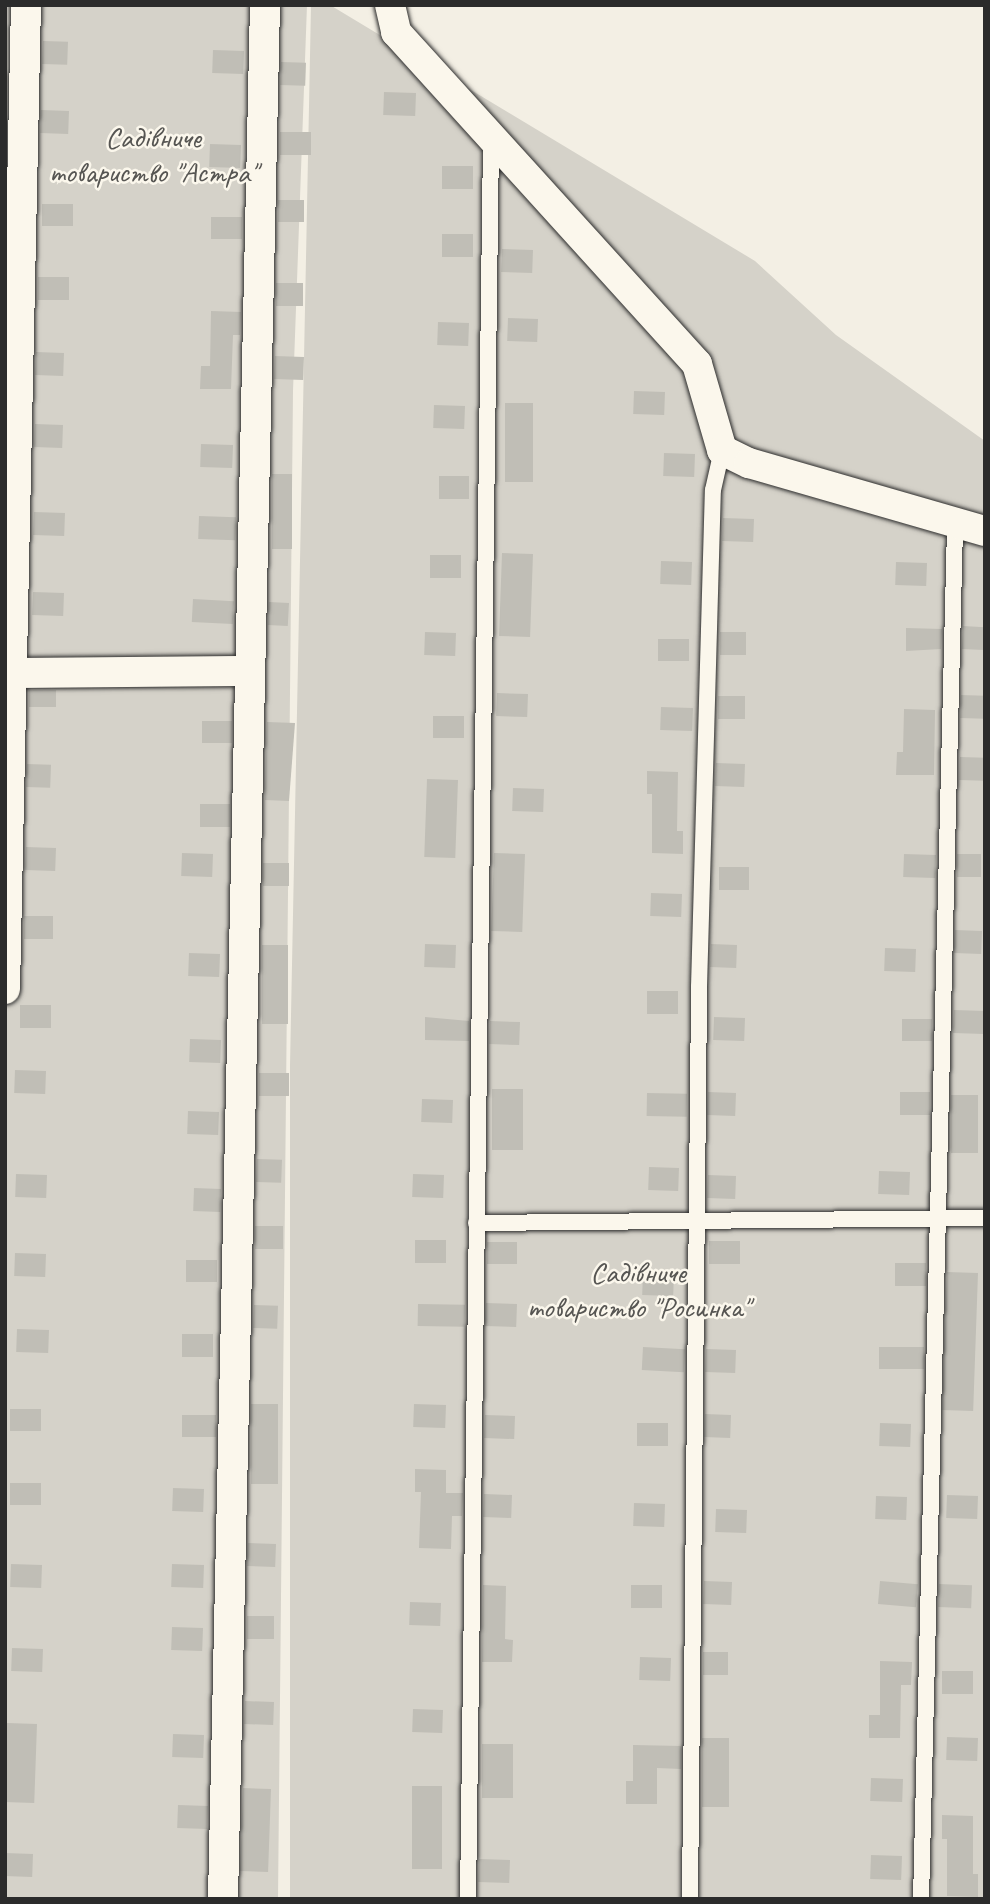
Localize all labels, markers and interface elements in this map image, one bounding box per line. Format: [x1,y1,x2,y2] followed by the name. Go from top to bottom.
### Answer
[49,119,257,190] park label: Садівниче товариство "Астра"
[527,1254,749,1324] park label: Садівниче товариство "Росинка"

